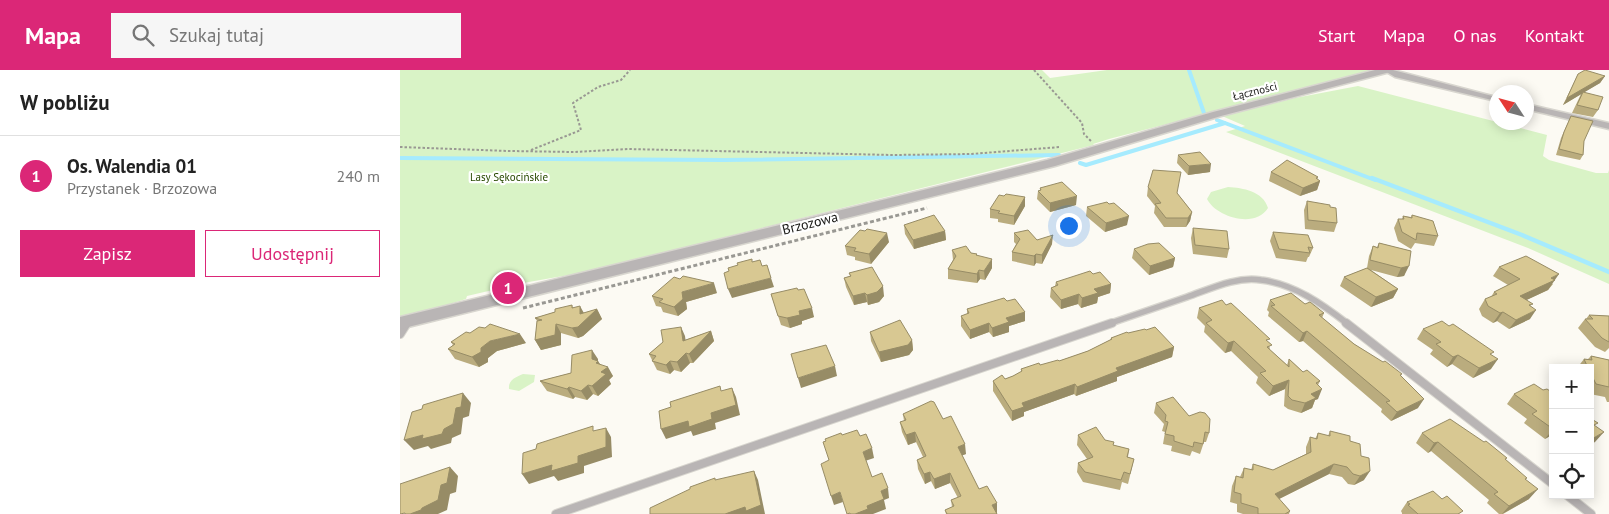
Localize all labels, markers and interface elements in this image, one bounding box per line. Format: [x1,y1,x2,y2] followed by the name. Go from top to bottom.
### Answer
[111,13,461,58] search box
[25,20,81,51] text: Mapa
[129,21,157,49] icon: search
[169,23,264,47] text: Szukaj tutaj
[1318,24,1355,47] text: Start
[1383,24,1425,47] text: Mapa
[1453,24,1497,47] text: O nas
[1525,24,1584,47] text: Kontakt
[1231,79,1279,103] street label: Łączności
[1489,85,1534,130] north arrow
[20,89,109,116] text: W pobliżu
[67,154,197,178] text: Os. Walendia 01
[31,166,41,186] text: 1
[337,166,380,186] text: 240 m
[470,170,548,184] park label: Lasy Sękocińskie
[67,178,217,198] text: Przystanek · Brzozowa
[780,207,840,239] street label: Brzozowa
[1056,213,1082,239] your location
[20,230,195,277] button: Zapisz
[205,230,380,277] button: Udostępnij
[492,269,524,307] pin: 1
[1549,364,1594,499] map controls
[1549,364,1594,409] button: +
[1549,409,1594,454] button: −
[1549,454,1594,499] button: locate

